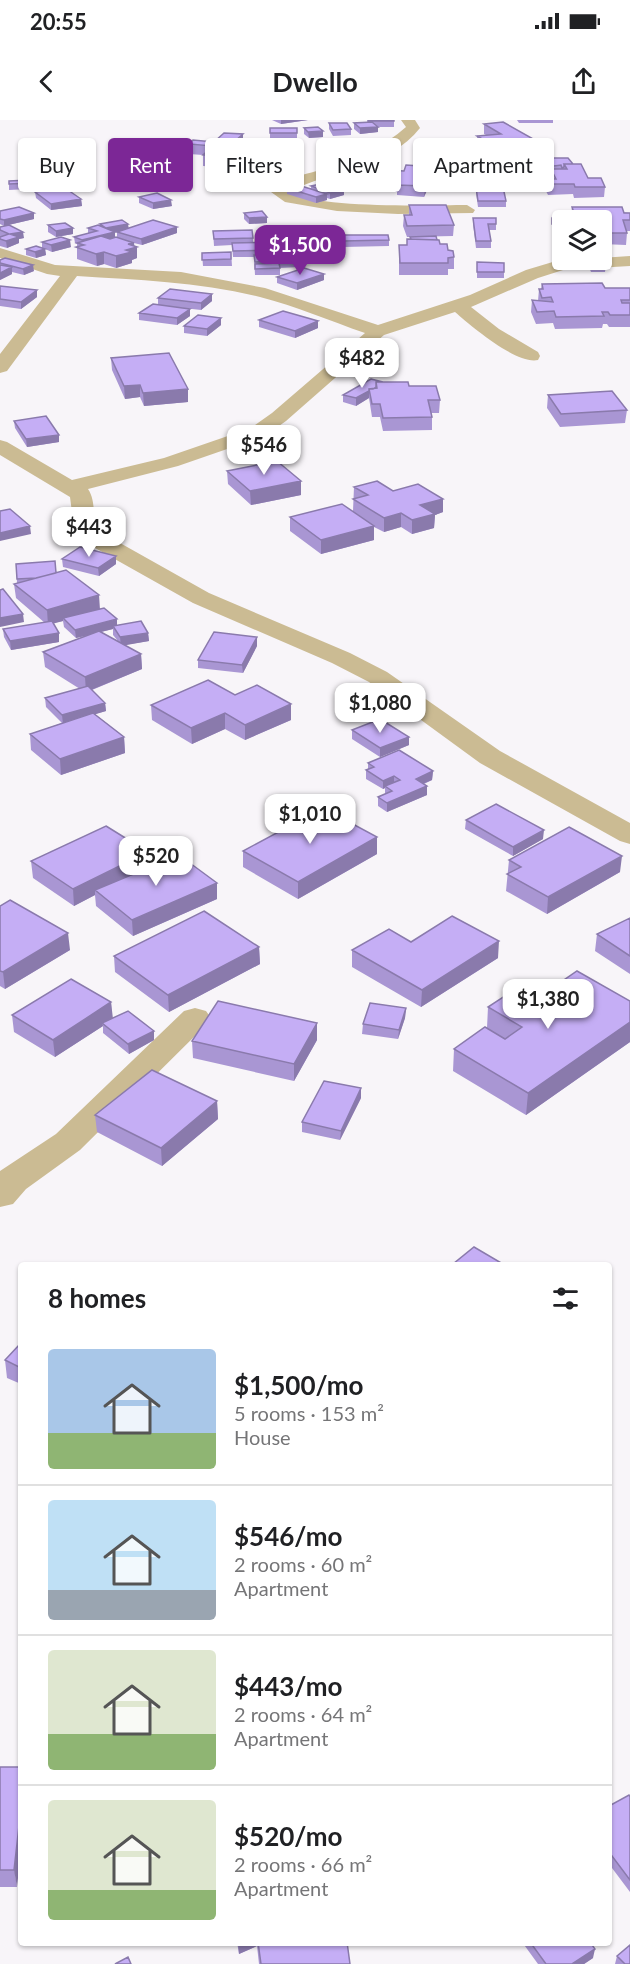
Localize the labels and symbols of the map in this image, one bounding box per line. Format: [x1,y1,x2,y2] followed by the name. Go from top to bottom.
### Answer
[251,225,349,276] pin: $1,500
[326,338,398,389] pin: $482
[228,425,300,476] pin: $546
[53,507,125,558] pin: $443
[331,683,429,734] pin: $1,080
[261,794,359,845] pin: $1,010
[120,836,192,887] pin: $520
[499,979,597,1030] pin: $1,380

